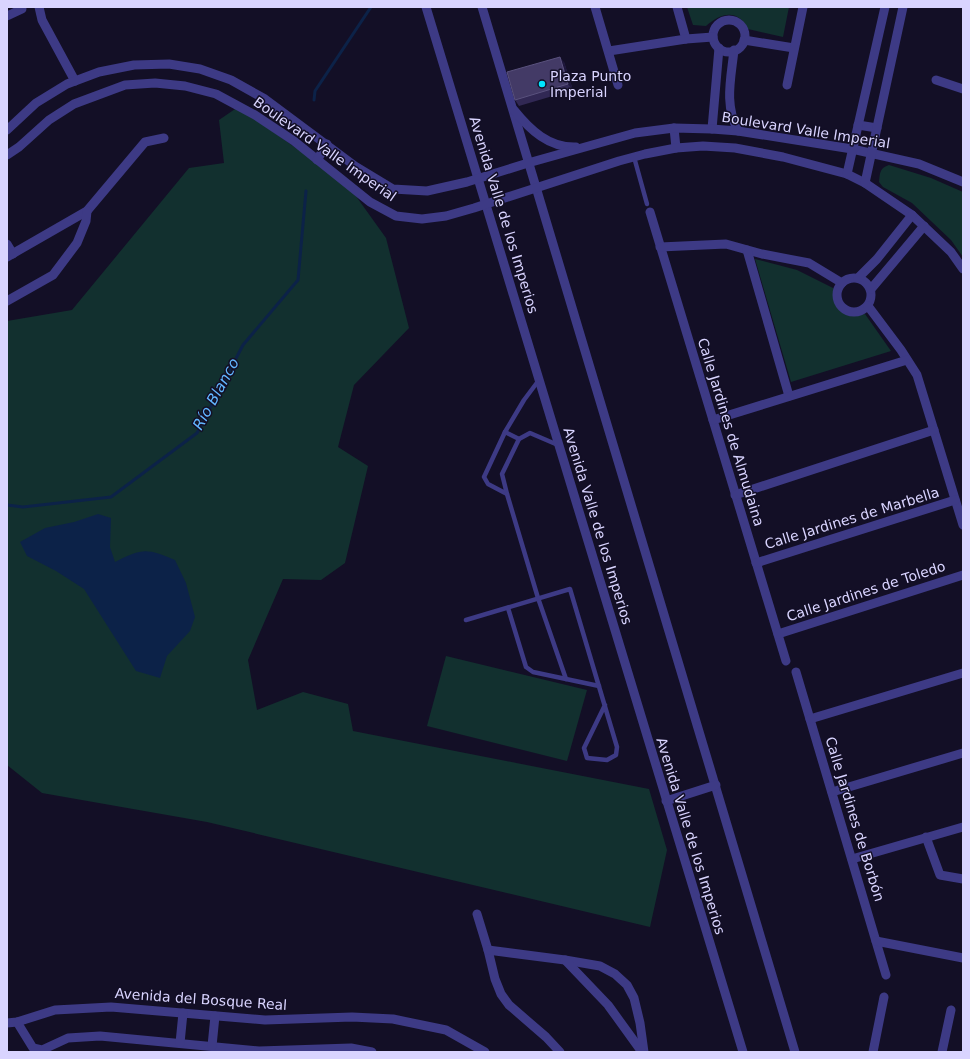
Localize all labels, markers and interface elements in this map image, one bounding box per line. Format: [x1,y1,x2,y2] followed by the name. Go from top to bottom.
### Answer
[550,68,631,100] place label: Plaza Punto Imperial
[537,79,547,89] marker: Plaza Punto Imperial
[251,94,399,204] street label: Boulevard Valle Imperial
[721,109,891,151] street label: Boulevard Valle Imperial
[466,115,542,315] street label: Avenida Valle de los Imperios
[695,336,767,528] street label: Calle Jardines de Almudaina
[189,355,243,433] water label: Río Blanco
[560,426,636,626] street label: Avenida Valle de los Imperios
[763,484,941,552] street label: Calle Jardines de Marbella
[785,558,947,624] street label: Calle Jardines de Toledo
[822,735,888,903] street label: Calle Jardines de Borbón
[653,736,729,936] street label: Avenida Valle de los Imperios
[114,985,288,1013] street label: Avenida del Bosque Real

